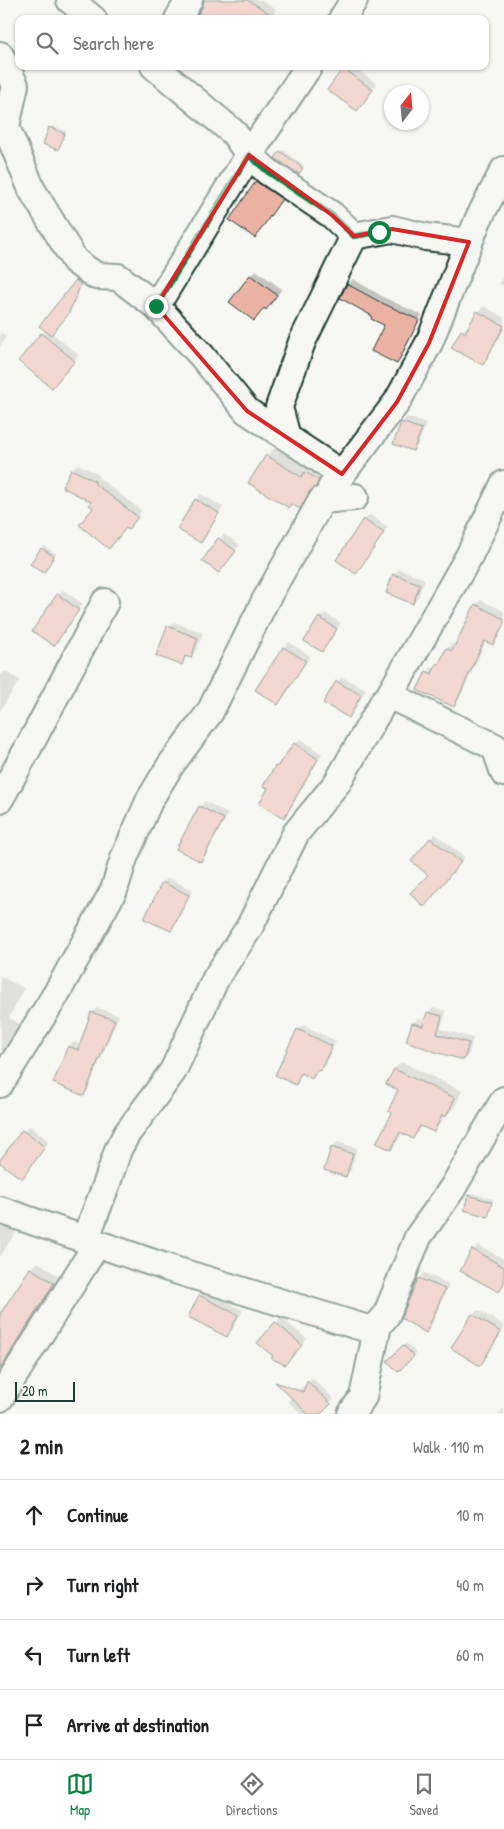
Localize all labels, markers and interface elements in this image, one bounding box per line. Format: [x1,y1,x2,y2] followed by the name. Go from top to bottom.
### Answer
[15,15,489,70] search box
[33,29,61,57] icon: search
[73,30,154,56] text: Search here
[384,85,429,130] north arrow
[368,221,391,244] route start
[145,295,168,318] route end
[15,1379,75,1402] scale bar
[22,1381,48,1400] text: 20 m
[20,1432,63,1461] text: 2 min
[413,1436,484,1458] text: Walk · 110 m
[20,1501,48,1529] icon: ahead
[67,1502,128,1528] text: Continue
[456,1504,484,1526] text: 10 m
[20,1571,48,1599] icon: right
[67,1572,138,1598] text: Turn right
[456,1574,484,1596] text: 40 m
[20,1641,48,1669] icon: left
[67,1642,130,1668] text: Turn left
[456,1644,484,1666] text: 60 m
[20,1711,48,1739] icon: arrive
[67,1712,209,1738] text: Arrive at destination
[66,1770,94,1819] tab: Map
[226,1770,277,1819] tab: Directions
[409,1770,438,1819] tab: Saved

